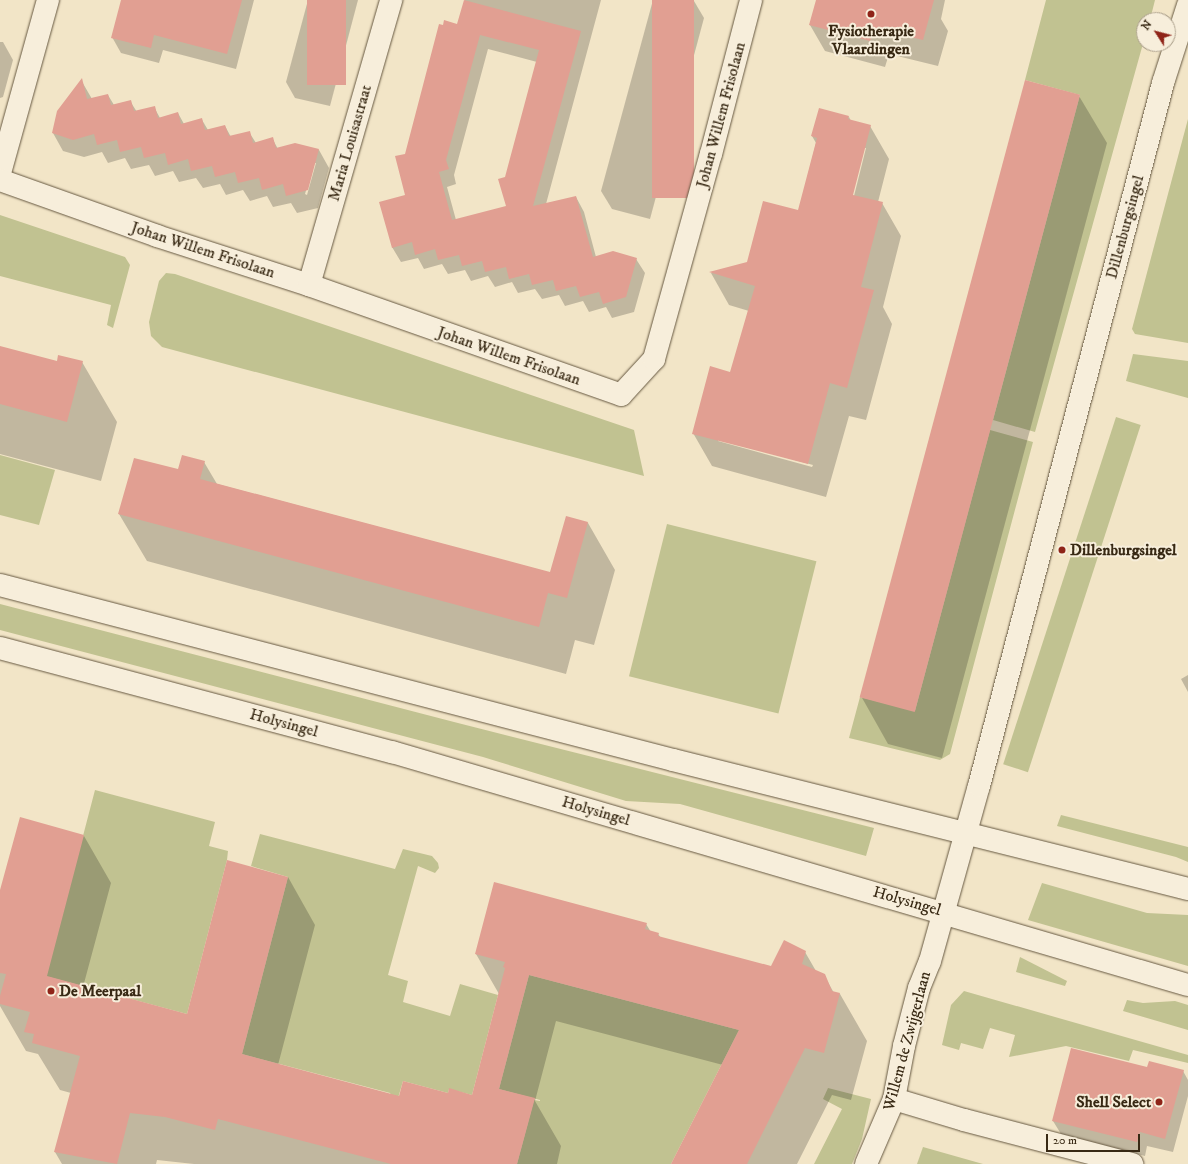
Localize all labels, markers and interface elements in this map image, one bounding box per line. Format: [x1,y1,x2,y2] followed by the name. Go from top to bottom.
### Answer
[865,8,877,20] marker: Fysiotherapie Vlaardingen
[1136,12,1176,52] north arrow
[1139,18,1155,33] text: N
[828,21,914,59] place label: Fysiotherapie Vlaardingen
[692,40,750,190] street label: Johan Willem Frisolaan
[324,83,376,203] street label: Maria Louisastraat
[1102,173,1148,281] street label: Dillenburgsingel
[129,218,277,282] street label: Johan Willem Frisolaan
[435,322,583,390] street label: Johan Willem Frisolaan
[1070,540,1177,560] place label: Dillenburgsingel
[1057,545,1067,555] marker: Dillenburgsingel
[248,705,320,741] street label: Holysingel
[560,792,632,830] street label: Holysingel
[871,882,943,920] street label: Holysingel
[879,969,935,1113] street label: Willem de Zwijgerlaan
[59,981,141,1001] place label: De Meerpaal
[46,986,56,996] marker: De Meerpaal
[1076,1092,1151,1112] place label: Shell Select
[1154,1097,1164,1107] marker: Shell Select
[1048,1126,1142,1152] scale bar
[1053,1133,1077,1148] text: 20 m

